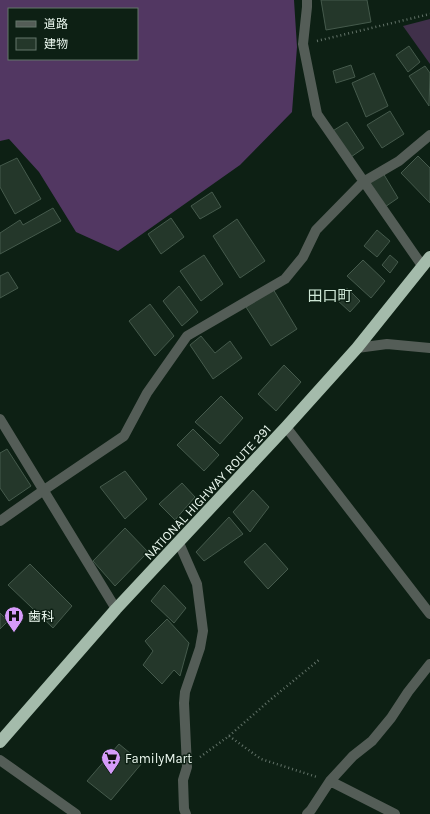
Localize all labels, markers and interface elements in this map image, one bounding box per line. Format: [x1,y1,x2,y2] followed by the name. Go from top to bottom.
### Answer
[8,8,138,60] legend
[44,17,68,31] text: 道路
[44,37,68,51] text: 建物
[307,287,353,305] district label: 田口町
[141,422,274,563] street label: NATIONAL HIGHWAY ROUTE 291
[3,605,25,633] hospital icon: 歯科
[28,609,54,624] place label: 歯科
[100,747,122,775] supermarket icon: FamilyMart
[125,751,192,766] place label: FamilyMart

